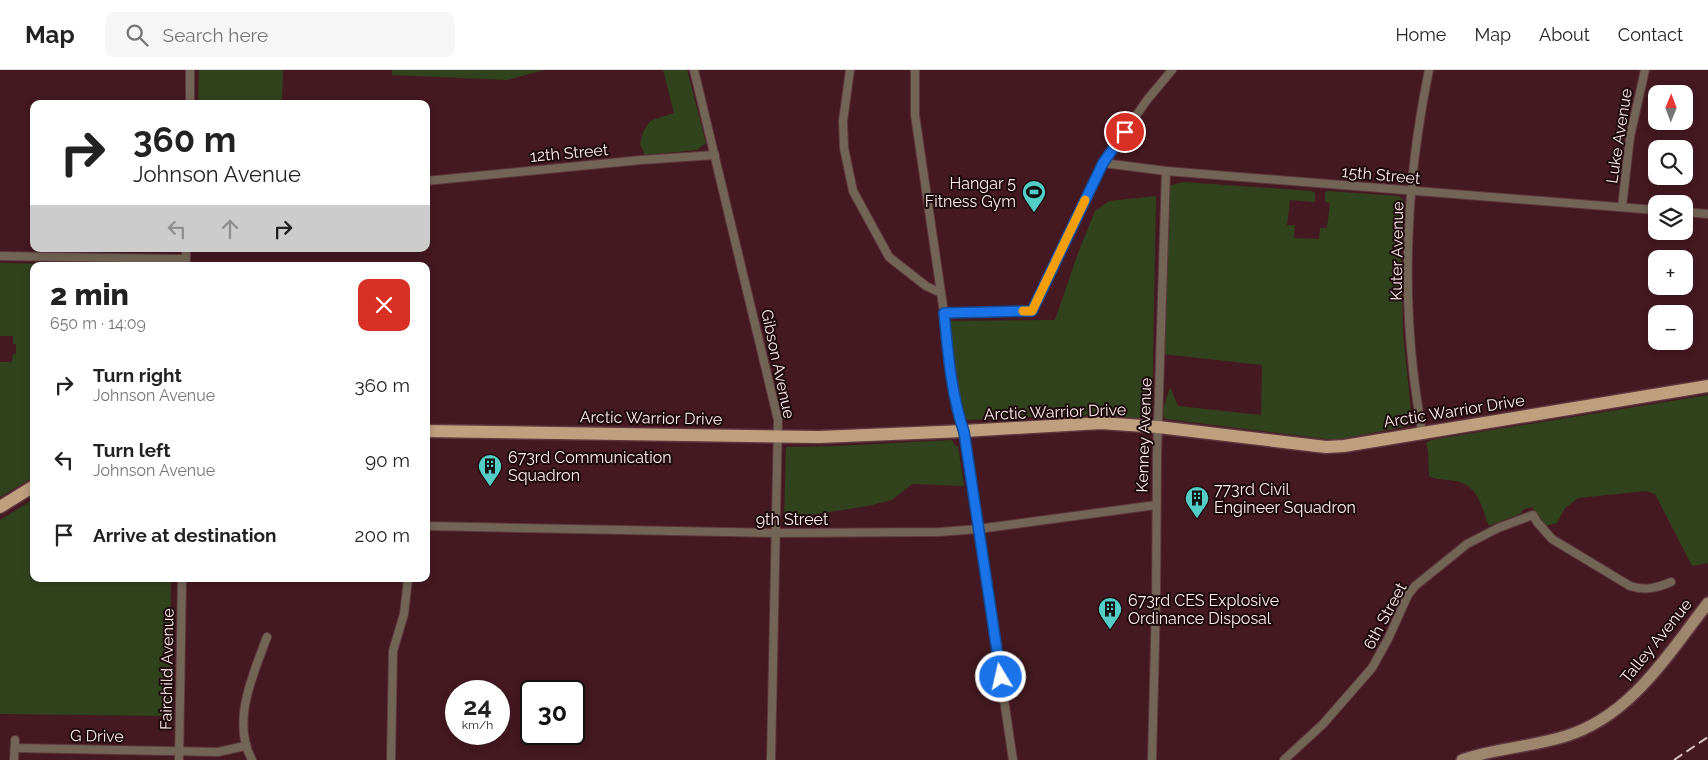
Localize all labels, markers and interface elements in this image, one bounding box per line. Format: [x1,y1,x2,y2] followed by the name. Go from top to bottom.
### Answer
[105,12,455,57] search box
[25,20,75,49] text: Map
[123,21,151,49] icon: search
[163,24,268,46] text: Search here
[1395,24,1446,45] text: Home
[1474,24,1511,45] text: Map
[1539,24,1590,45] text: About
[1618,24,1683,45] text: Contact
[1648,85,1692,130] north arrow
[1648,85,1693,350] map controls
[1602,87,1636,185] street label: Luke Avenue
[1104,111,1146,153] pin
[1111,118,1139,146] icon: arrive
[133,119,236,160] text: 360 m
[50,120,115,185] icon: right
[529,140,609,166] street label: 12th Street
[1648,140,1693,185] button: search
[133,161,301,187] text: Johnson Avenue
[1341,162,1422,188] street label: 15th Street
[925,174,1016,211] place label: Hangar 5 Fitness Gym
[1021,179,1047,213] sports icon: Hangar 5 Fitness Gym
[1648,195,1693,240] button: layers
[1387,201,1407,301] street label: Kuter Avenue
[163,215,191,243] icon: left
[216,215,244,243] icon: ahead
[269,215,297,243] icon: right
[1648,250,1693,295] button: +
[50,277,129,312] text: 2 min
[358,279,410,331] button: close
[1648,305,1693,350] button: −
[757,308,799,420] street label: Gibson Avenue
[50,314,146,333] text: 650 m · 14:09
[93,364,182,386] text: Turn right
[50,371,78,399] icon: right
[354,374,410,396] text: 360 m
[1132,377,1156,493] street label: Kenney Avenue
[93,386,215,405] text: Johnson Avenue
[1382,390,1526,432] street label: Arctic Warrior Drive
[983,400,1127,424] street label: Arctic Warrior Drive
[580,407,722,429] street label: Arctic Warrior Drive
[93,439,170,461] text: Turn left
[50,446,78,474] icon: left
[508,448,672,485] place label: 673rd Communication Squadron
[365,449,410,471] text: 90 m
[477,453,503,487] building icon: 673rd Communication Squadron
[93,461,215,480] text: Johnson Avenue
[1214,480,1356,517] place label: 773rd Civil Engineer Squadron
[1184,485,1210,519] building icon: 773rd Civil Engineer Squadron
[756,510,829,529] street label: 9th Street
[50,521,78,549] icon: arrive
[93,524,277,546] text: Arrive at destination
[355,524,410,546] text: 200 m
[1360,579,1411,653] street label: 6th Street
[1128,591,1279,628] place label: 673rd CES Explosive Ordinance Disposal
[1616,595,1696,687] street label: Talley Avenue
[1097,596,1123,630] building icon: 673rd CES Explosive Ordinance Disposal
[156,608,178,730] street label: Fairchild Avenue
[974,650,1026,702] position arrow
[520,680,585,745] speed limit sign: 30
[463,691,492,721] text: 24
[462,718,493,732] text: km/h
[70,726,124,746] street label: G Drive

